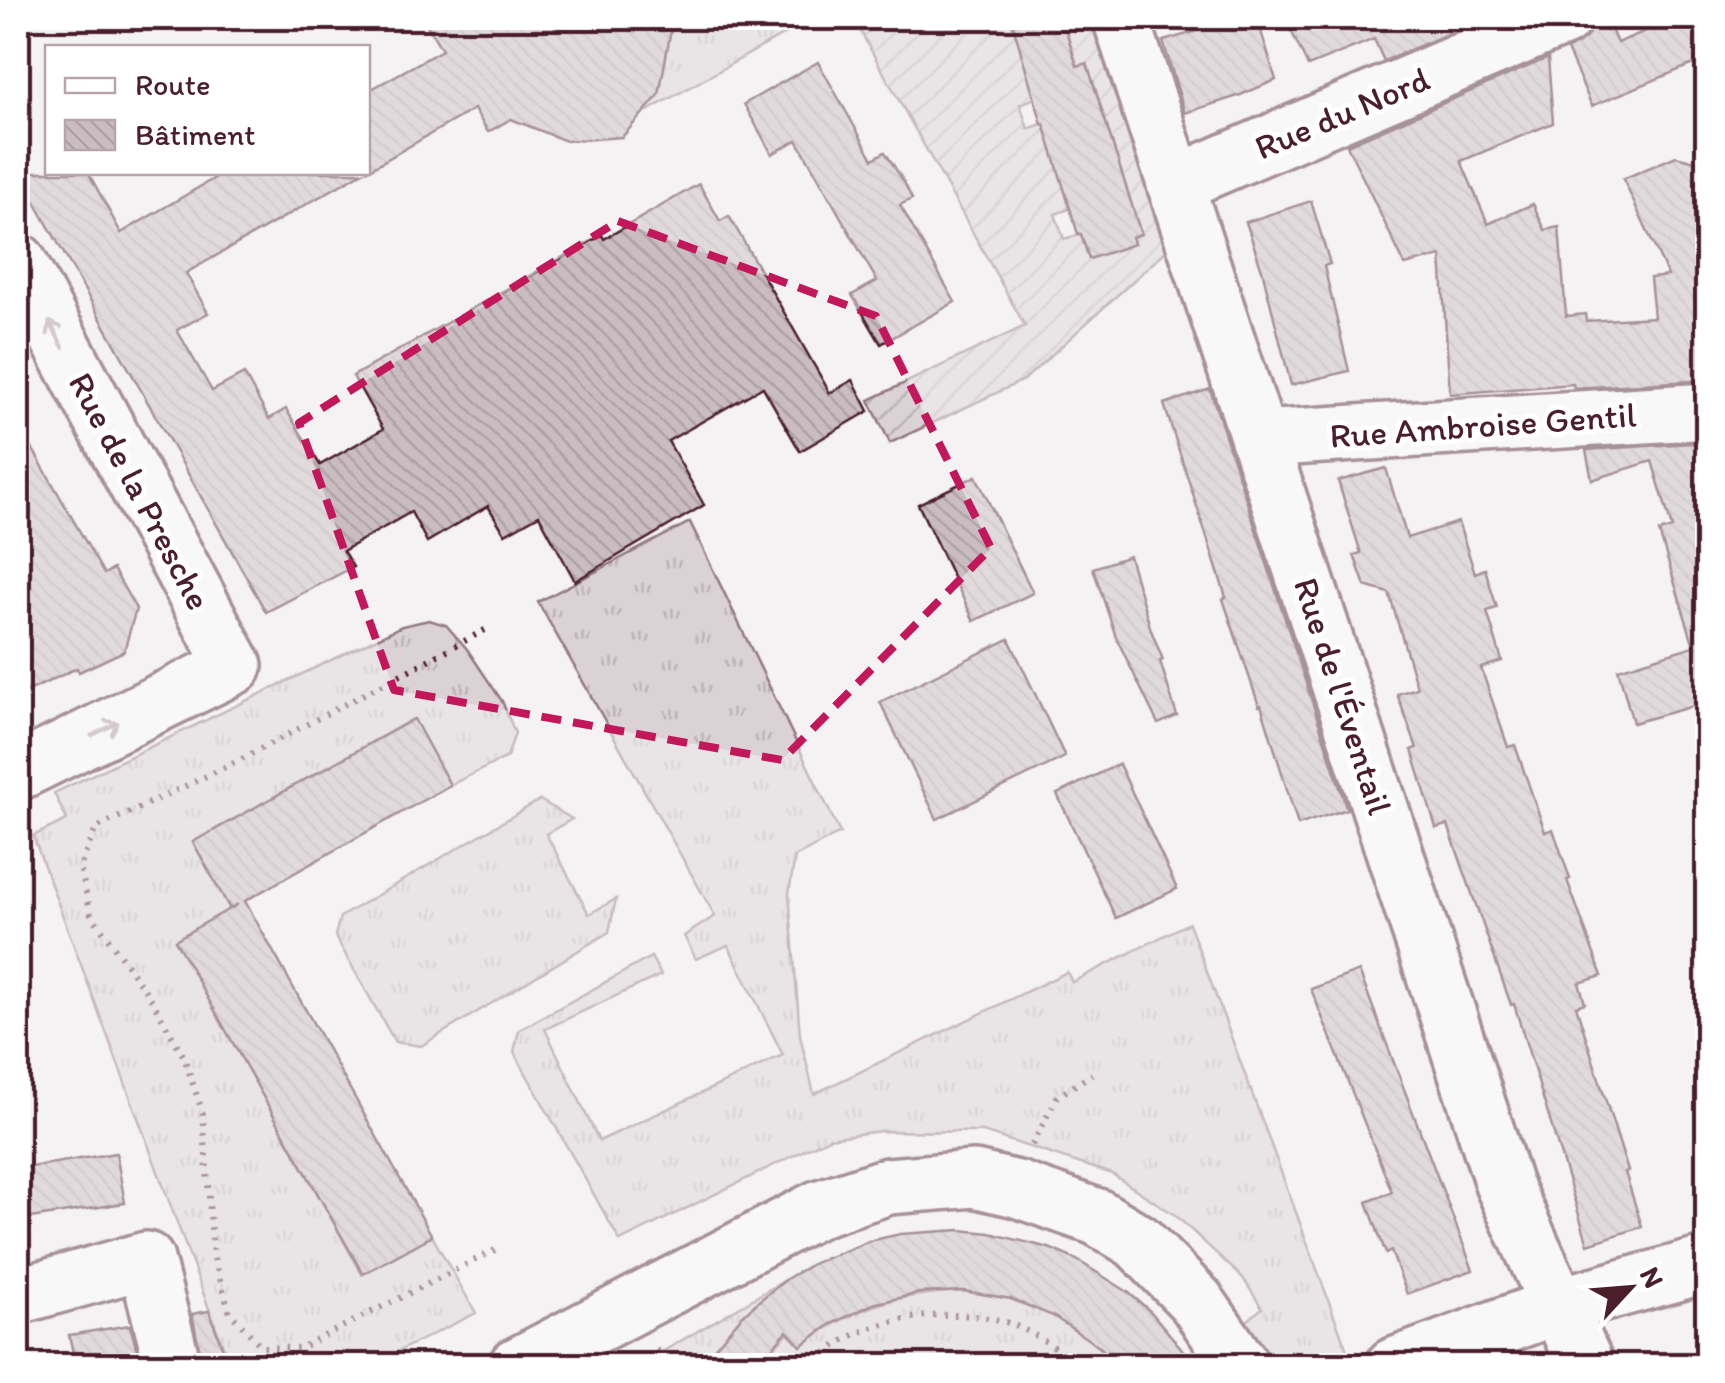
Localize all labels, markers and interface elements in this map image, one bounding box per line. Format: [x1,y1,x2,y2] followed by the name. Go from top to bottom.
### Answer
[45,45,370,175] legend
[1248,57,1436,169] street label: Rue du Nord
[135,66,210,103] text: Route
[135,116,256,153] text: Bâtiment
[46,319,65,349] one-way arrow
[60,365,220,617] street label: Rue de la Presche
[1328,393,1638,457] street label: Rue Ambroise Gentil
[1285,572,1401,820] street label: Rue de l'Éventail
[89,719,119,738] one-way arrow
[1580,1238,1680,1338] north arrow
[1633,1261,1672,1293] text: N

